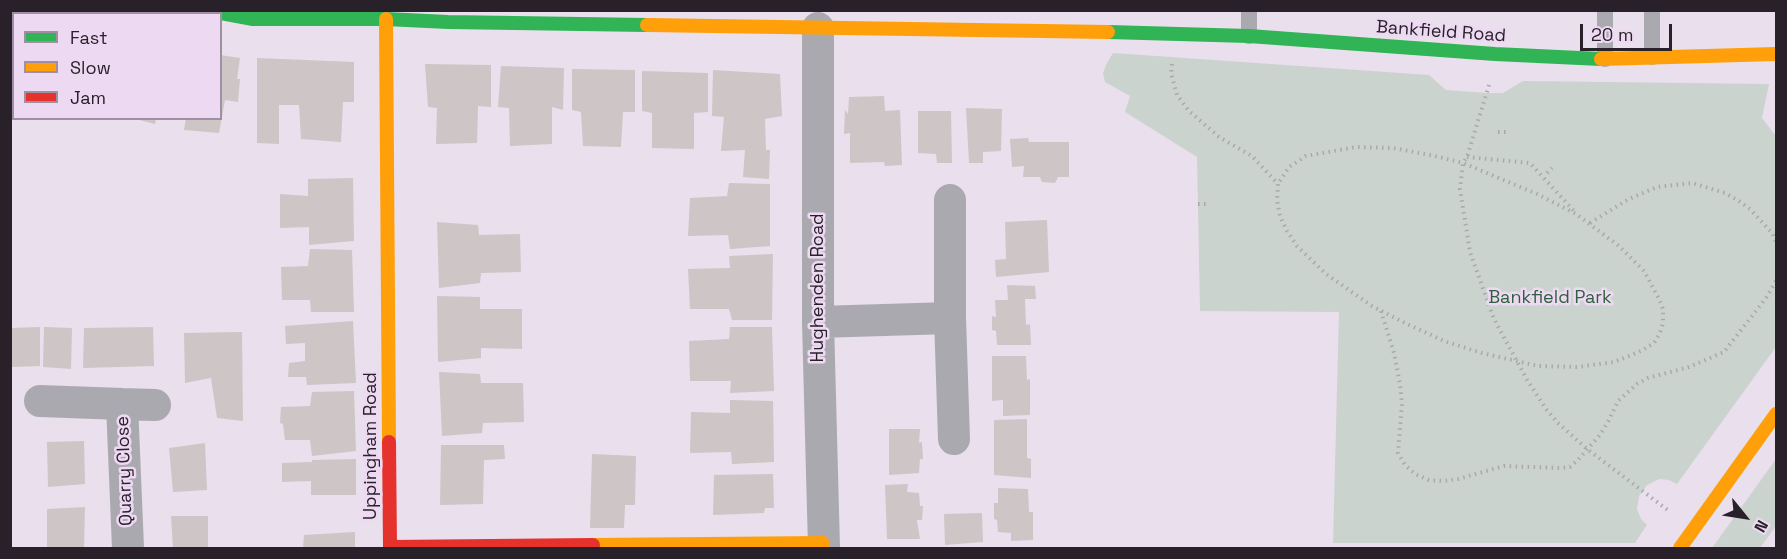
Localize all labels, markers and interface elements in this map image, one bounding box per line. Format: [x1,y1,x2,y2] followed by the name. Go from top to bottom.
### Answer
[12,12,222,120] legend
[1583,12,1674,50] scale bar
[1375,17,1507,47] street label: Bankfield Road
[1591,23,1634,46] text: 20 m
[70,26,107,49] text: Fast
[70,56,111,79] text: Slow
[70,86,106,109] text: Jam
[807,213,829,363] street label: Hughenden Road
[1488,287,1612,309] park label: Bankfield Park
[360,372,382,520] street label: Uppingham Road
[112,416,138,526] street label: Quarry Close
[1715,487,1775,547] north arrow
[1749,516,1773,536] text: N

